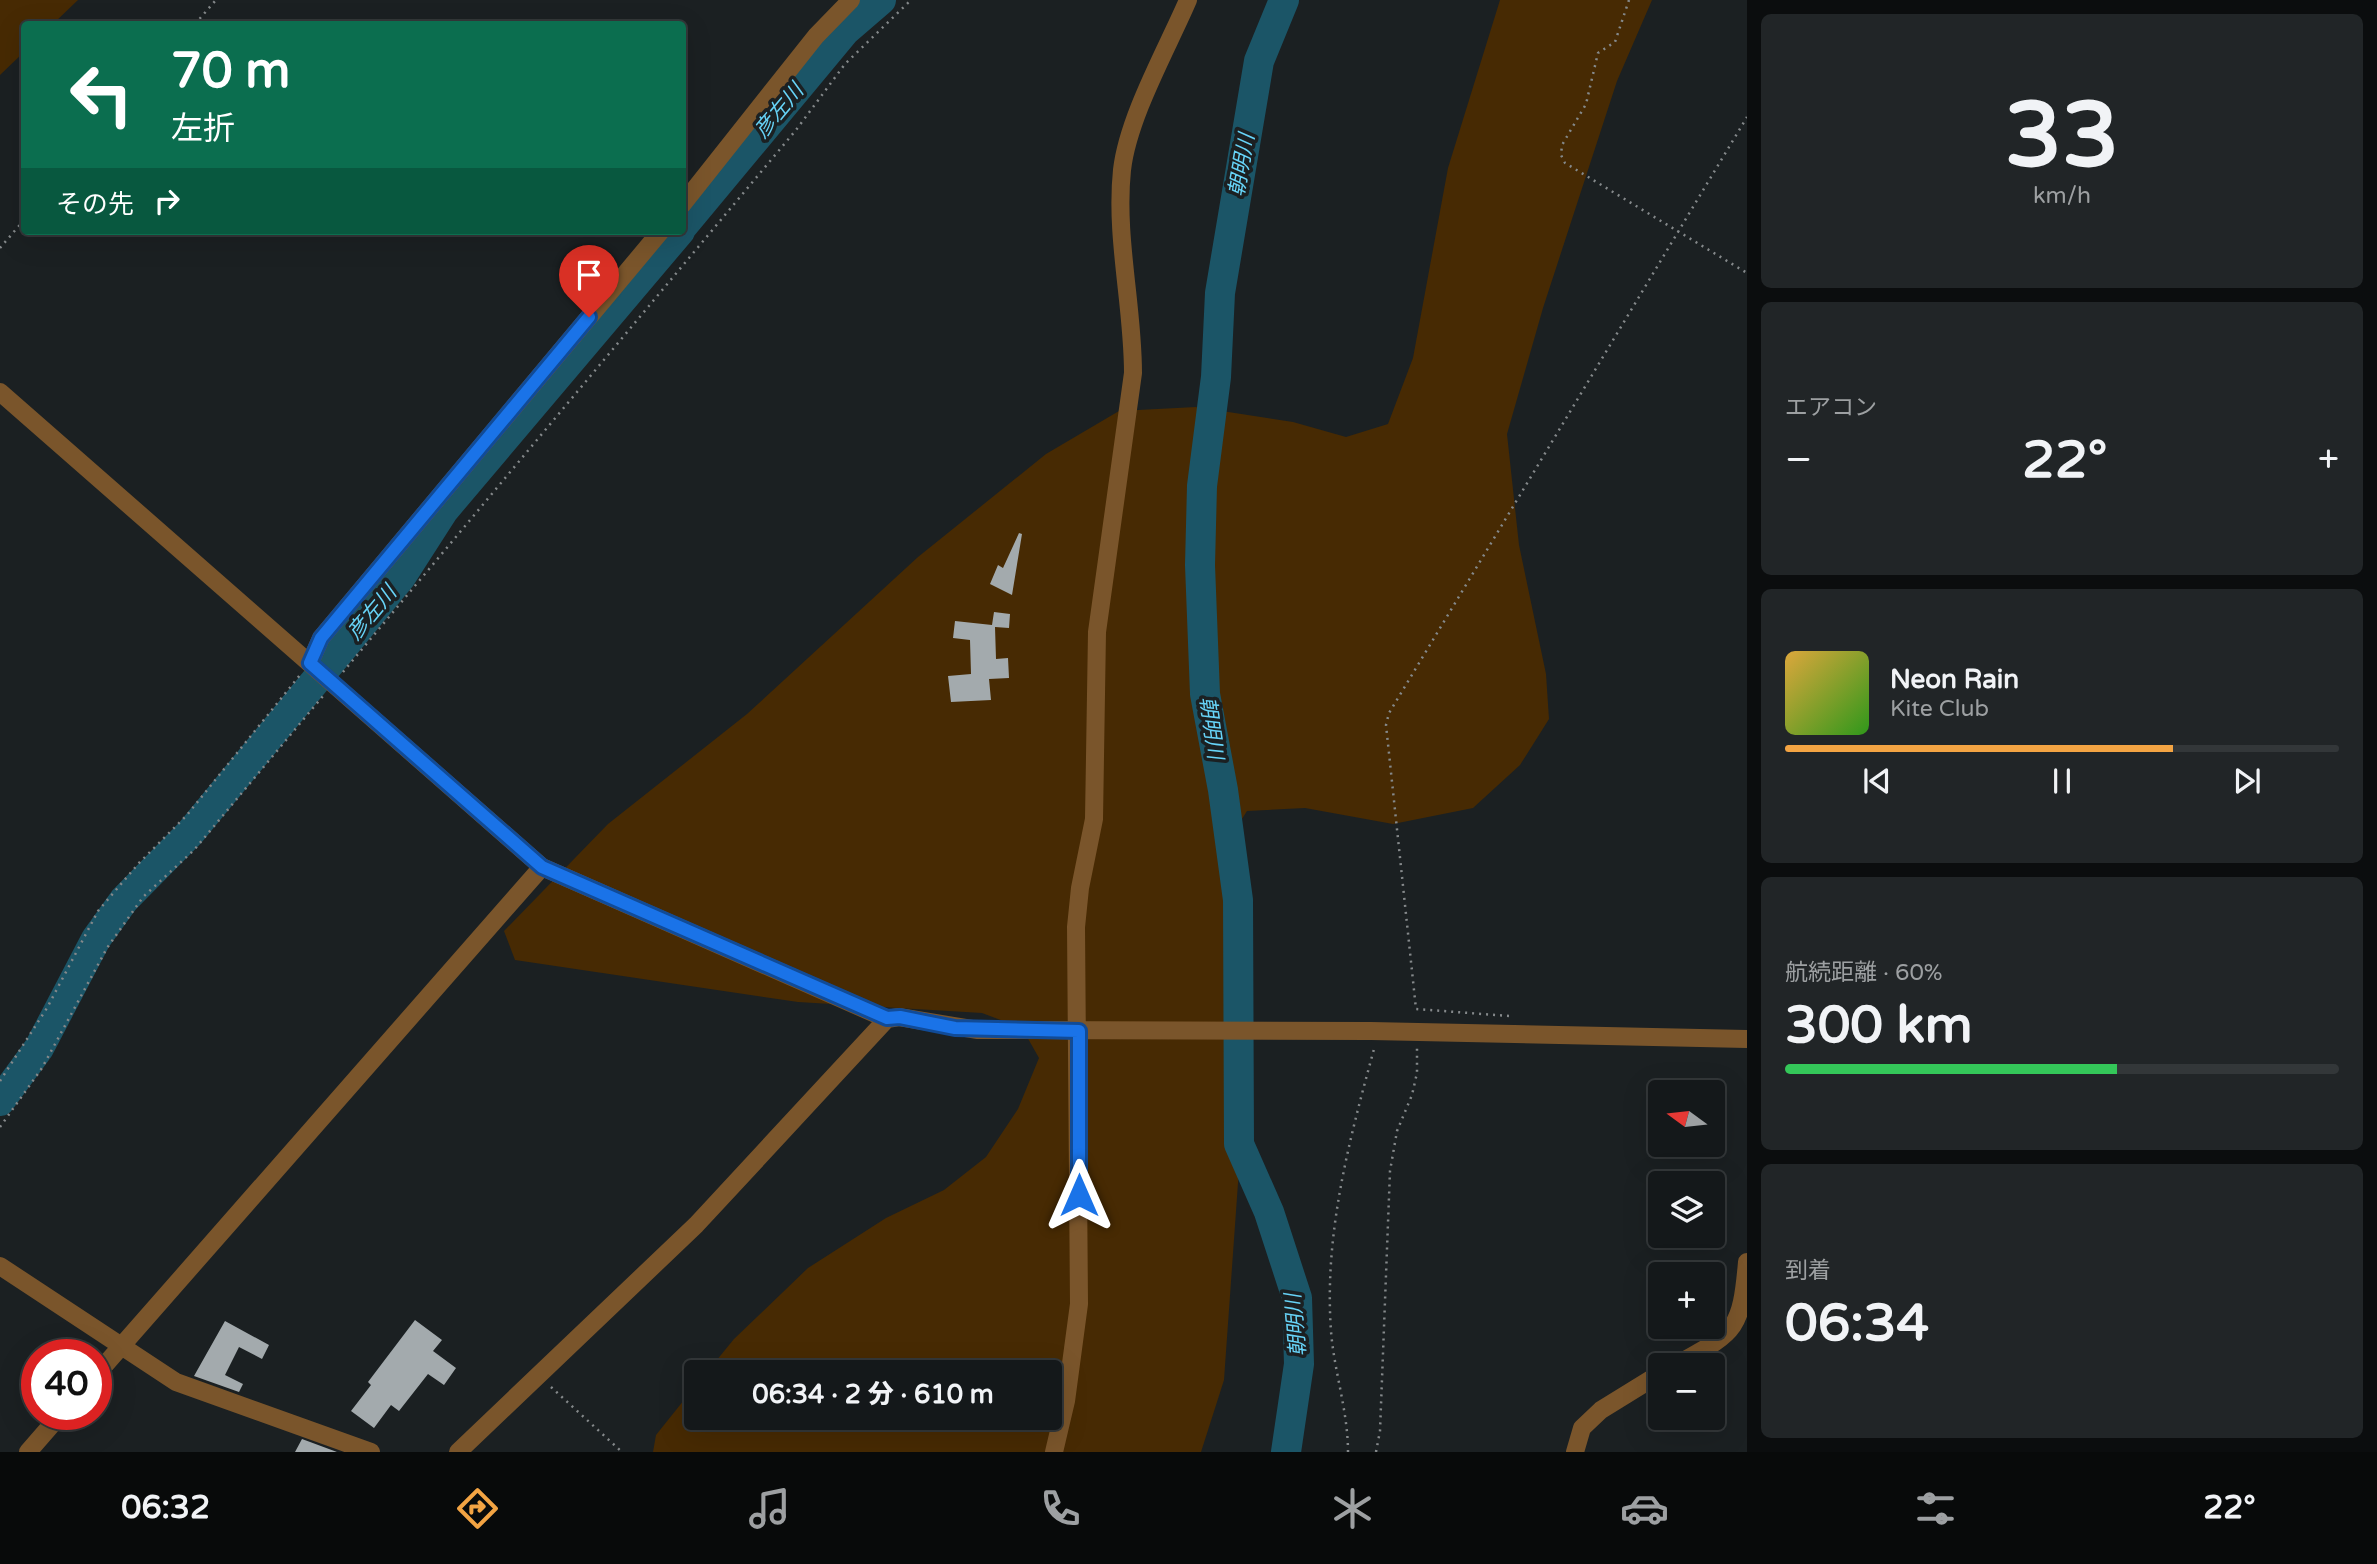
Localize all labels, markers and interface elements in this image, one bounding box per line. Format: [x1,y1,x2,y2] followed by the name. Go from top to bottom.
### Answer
[171,42,290,101] text: 70 m
[56,49,147,140] icon: left
[749,77,810,143] water label: 彦左川
[2005,81,2119,191] text: 33
[171,110,235,148] text: 左折
[1224,130,1260,198] water label: 朝明川
[148,182,186,220] icon: right
[2033,182,2091,210] text: km/h
[56,189,134,220] text: その先
[559,245,619,317] pin
[570,256,608,294] icon: arrive
[1785,394,1877,422] text: エアコン
[2022,429,2107,492] text: 22°
[1785,437,1812,483] text: −
[2318,437,2339,483] text: +
[342,579,403,645] water label: 彦左川
[1890,664,2019,695] text: Neon Rain
[1194,695,1228,763] water label: 朝明川
[1890,695,1989,723] text: Kite Club
[1858,762,1896,800] icon: previous
[2043,762,2081,800] icon: pause
[2228,762,2266,800] icon: next
[1785,959,1943,987] text: 航続距離 · 60%
[1785,994,1973,1057] text: 300 km
[1648,1080,1726,1157] north arrow
[1648,1080,1725,1430] map controls
[1042,1158,1116,1232] position arrow
[1648,1171,1725,1248] button: layers
[1785,1257,1831,1285] text: 到着
[1648,1262,1725,1339] button: +
[1281,1291,1311,1357] water label: 朝明川
[1785,1292,1929,1355] text: 06:34
[21,1339,112,1430] speed limit sign: 40
[1648,1353,1725,1430] button: −
[752,1379,994,1410] text: 06:34 · 2 分 · 610 m
[453,1484,502,1533] icon: directions
[745,1484,794,1533] icon: music
[1036,1484,1085,1533] icon: phone
[1328,1484,1377,1533] icon: climate
[1620,1484,1669,1533] icon: car
[1911,1484,1960,1533] icon: filters
[121,1489,210,1527] text: 06:32
[2203,1489,2256,1527] text: 22°

